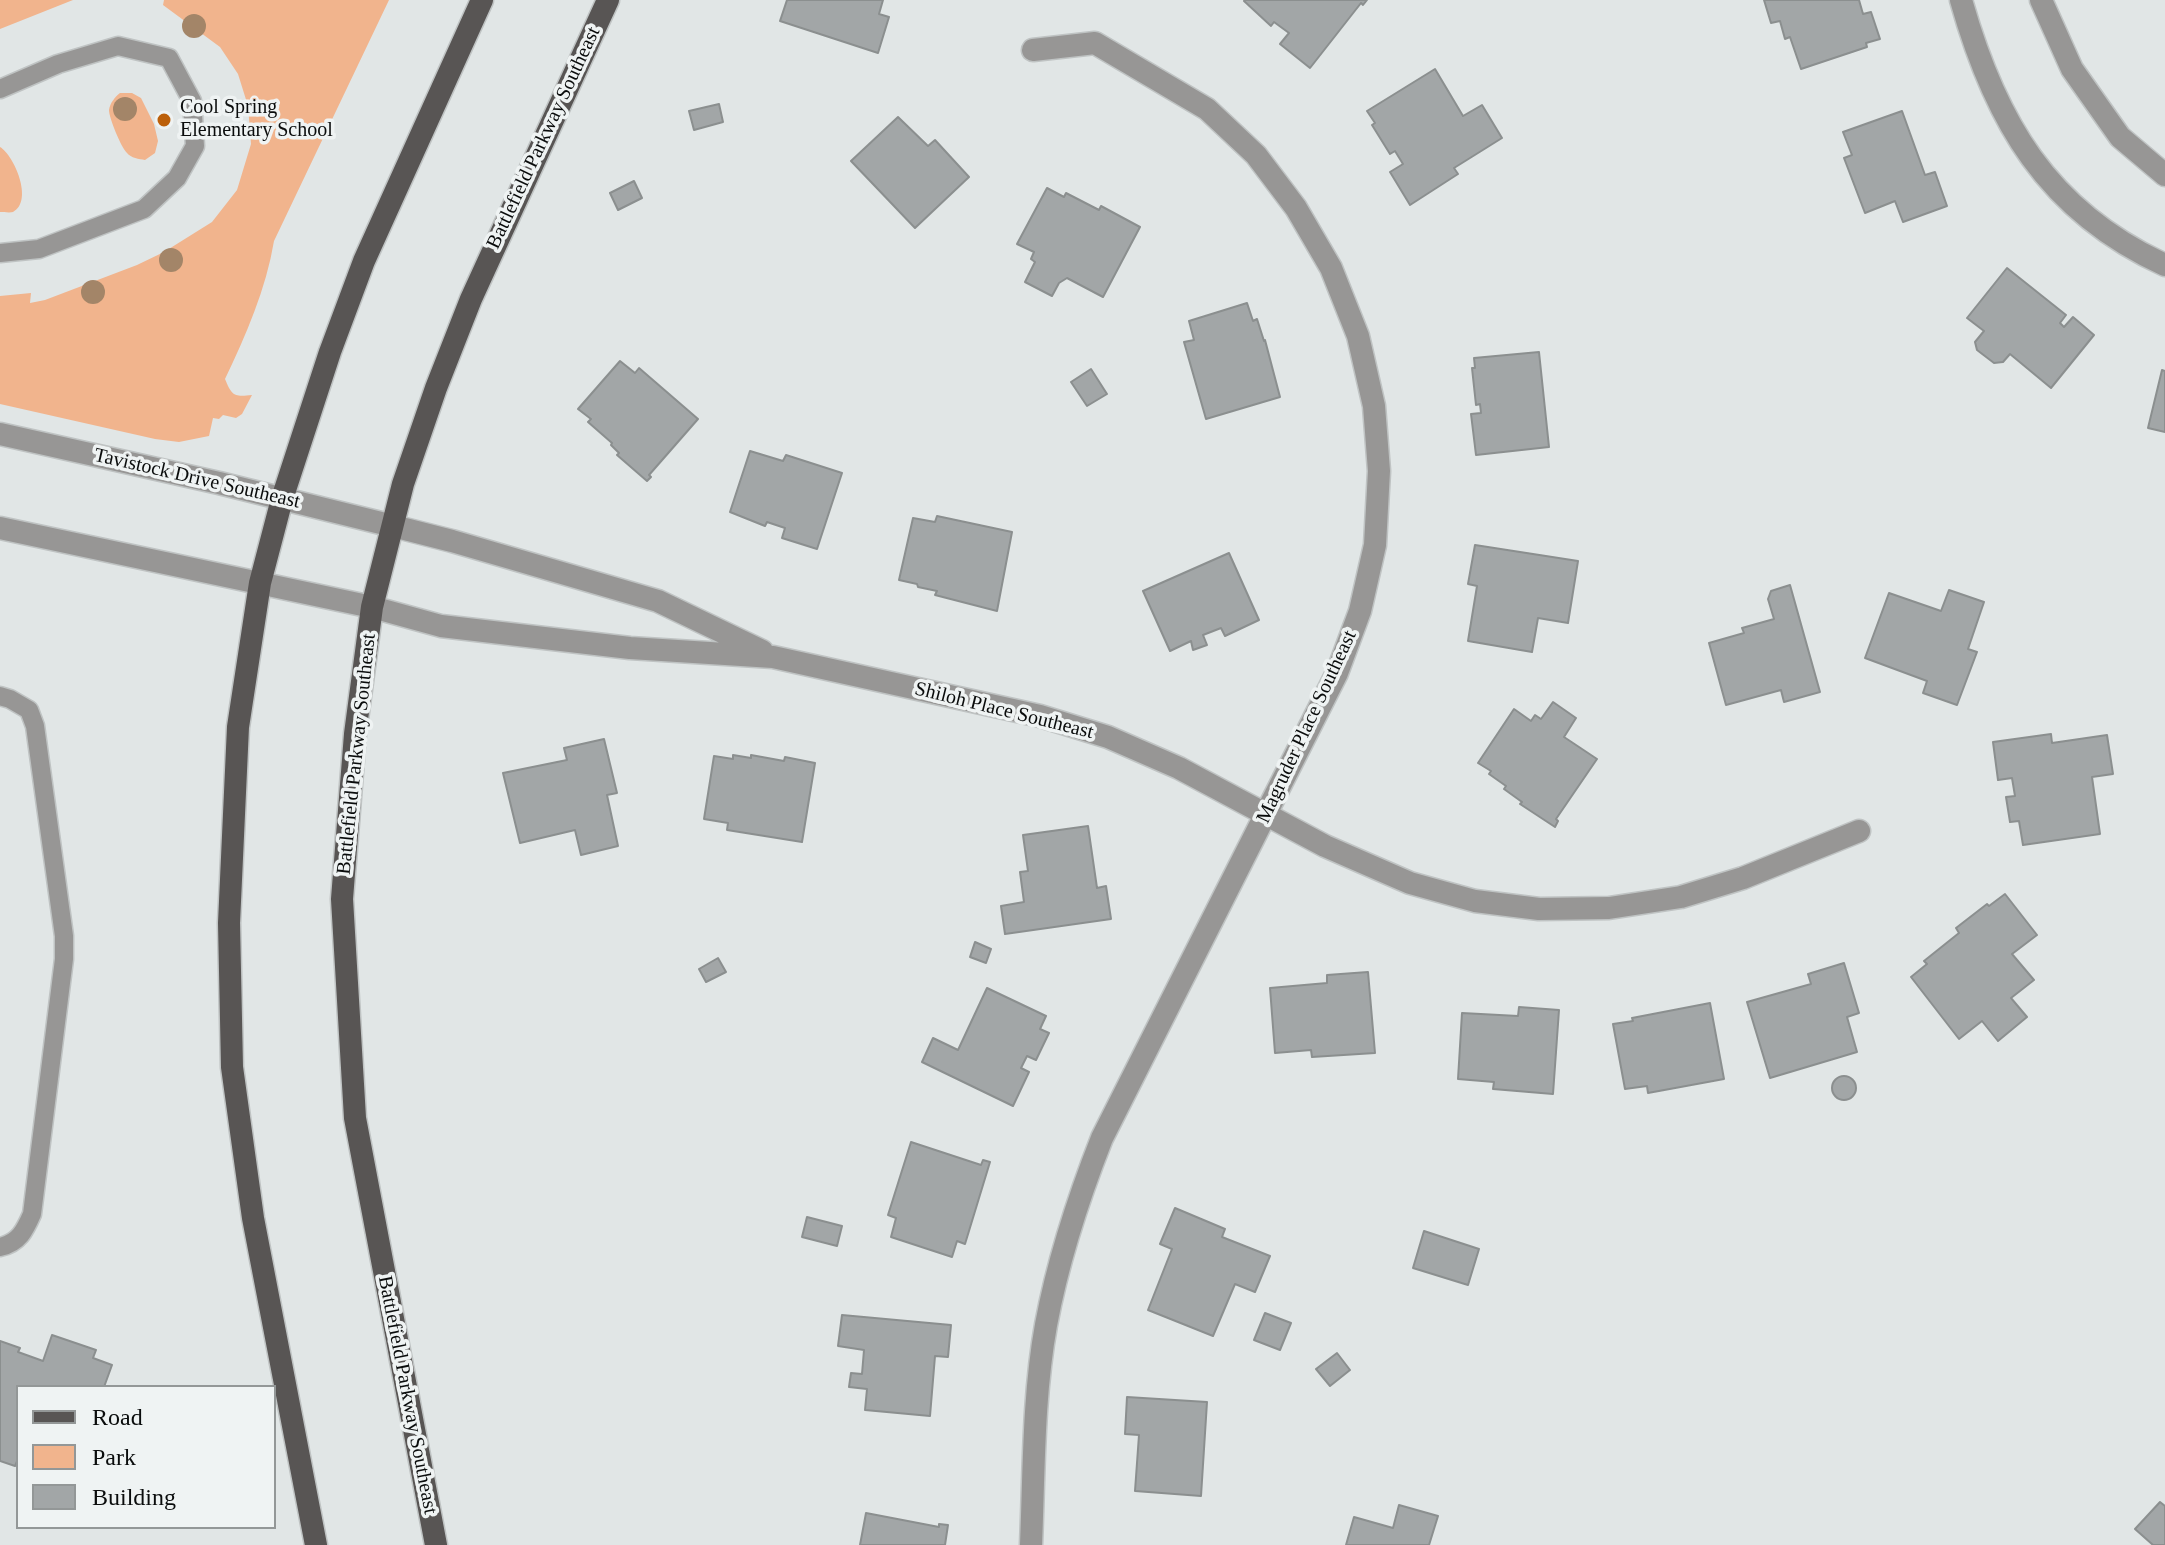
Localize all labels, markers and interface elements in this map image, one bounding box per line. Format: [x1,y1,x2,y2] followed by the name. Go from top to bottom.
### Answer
[482,23,606,253] street label: Battlefield Parkway Southeast
[180,96,333,143] place label: Cool Spring Elementary School
[155,111,173,129] marker: Cool Spring Elementary School
[92,444,302,514] street label: Tavistock Drive Southeast
[1252,627,1362,827] street label: Magruder Place Southeast
[332,632,382,876] street label: Battlefield Parkway Southeast
[912,677,1096,745] street label: Shiloh Place Southeast
[372,1274,442,1516] street label: Battlefield Parkway Southeast
[16,1385,276,1529] legend
[92,1404,143,1430] text: Road
[92,1444,136,1470] text: Park
[92,1484,176,1510] text: Building

